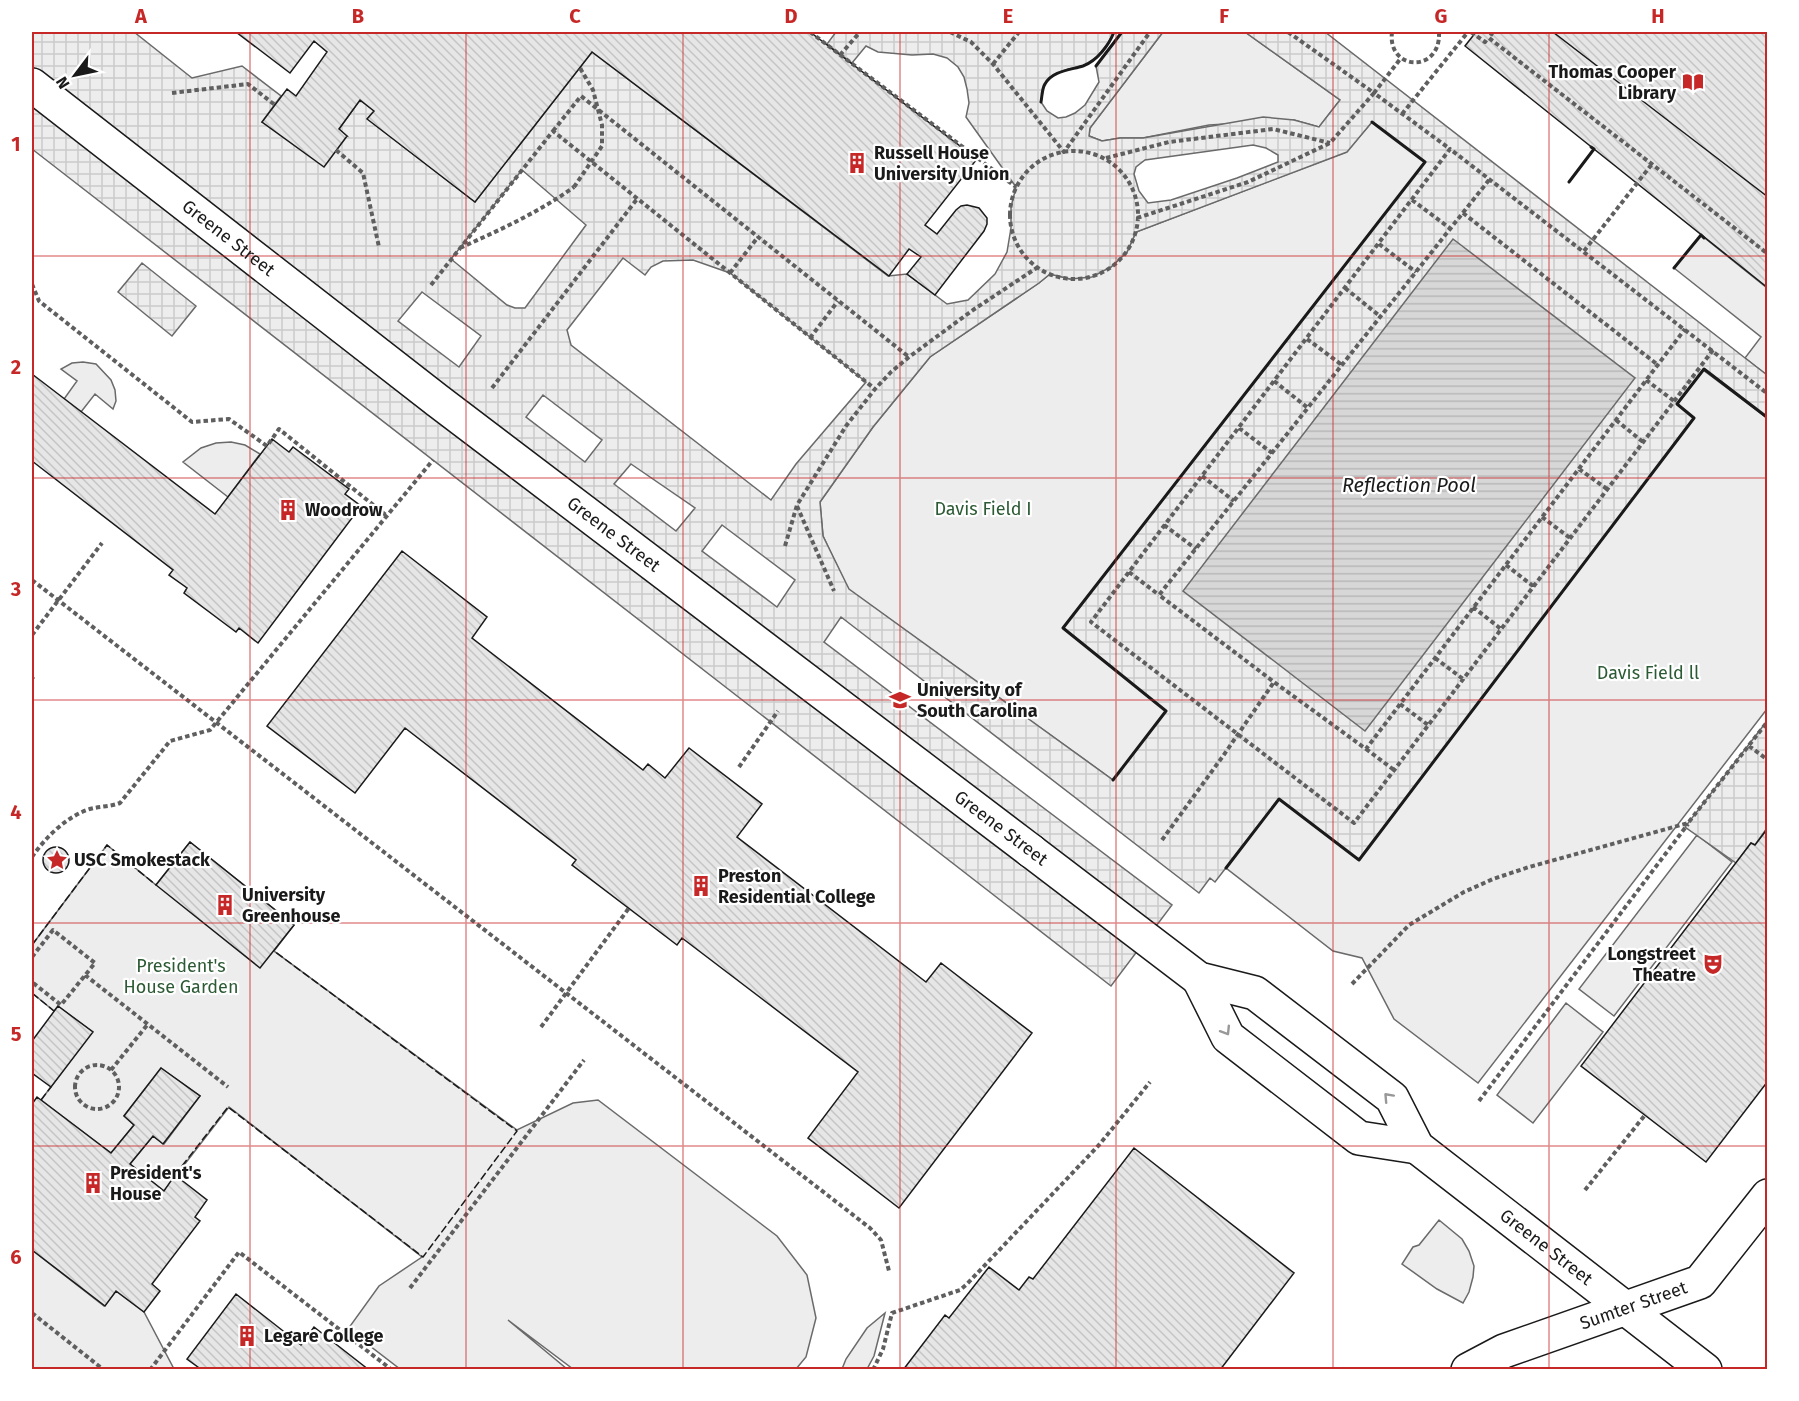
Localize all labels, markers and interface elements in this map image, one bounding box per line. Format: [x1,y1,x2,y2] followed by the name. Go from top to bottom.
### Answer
[134,4,148,28] text: A
[352,4,364,28] text: B
[569,4,581,28] text: C
[784,4,798,28] text: D
[1003,4,1013,28] text: E
[1219,4,1229,28] text: F
[1435,4,1447,28] text: G
[1651,4,1665,28] text: H
[45,45,105,105] north arrow
[1549,61,1677,104] place label: Thomas Cooper Library
[1681,70,1705,94] library icon: Thomas Cooper Library
[52,73,74,92] text: N
[11,132,21,156] text: 1
[874,142,1010,185] place label: Russell House University Union
[845,151,869,175] building icon: Russell House University Union
[178,195,280,281] street label: Greene Street
[11,355,21,379] text: 2
[1342,473,1476,497] water label: Reflection Pool
[563,492,665,577] street label: Greene Street
[276,498,300,522] building icon: Woodrow
[934,498,1032,520] park label: Davis Field I
[305,499,383,521] place label: Woodrow
[10,577,21,601] text: 3
[1597,662,1699,684] park label: Davis Field ll
[917,679,1038,722] place label: University of South Carolina
[888,688,912,712] school or university icon: University of South Carolina
[950,786,1052,871] street label: Greene Street
[10,800,22,824] text: 4
[45,848,69,872] place icon: USC Smokestack
[74,849,211,871] place label: USC Smokestack
[718,865,876,908] place label: Preston Residential College
[689,874,713,898] building icon: Preston Residential College
[242,884,340,927] place label: University Greenhouse
[213,893,237,917] building icon: University Greenhouse
[1607,943,1697,986] place label: Longstreet Theatre
[1701,952,1725,976] theatre icon: Longstreet Theatre
[124,955,238,998] park label: President's House Garden
[11,1022,22,1046] text: 5
[1218,1025,1230,1035] one-way arrow
[1384,1094,1395,1104] one-way arrow
[110,1162,202,1205] place label: President's House
[81,1171,105,1195] building icon: President's House
[1495,1204,1597,1290] street label: Greene Street
[10,1245,22,1269] text: 6
[1577,1276,1691,1334] street label: Sumter Street
[235,1324,259,1348] building icon: Legare College
[264,1325,384,1347] place label: Legare College

